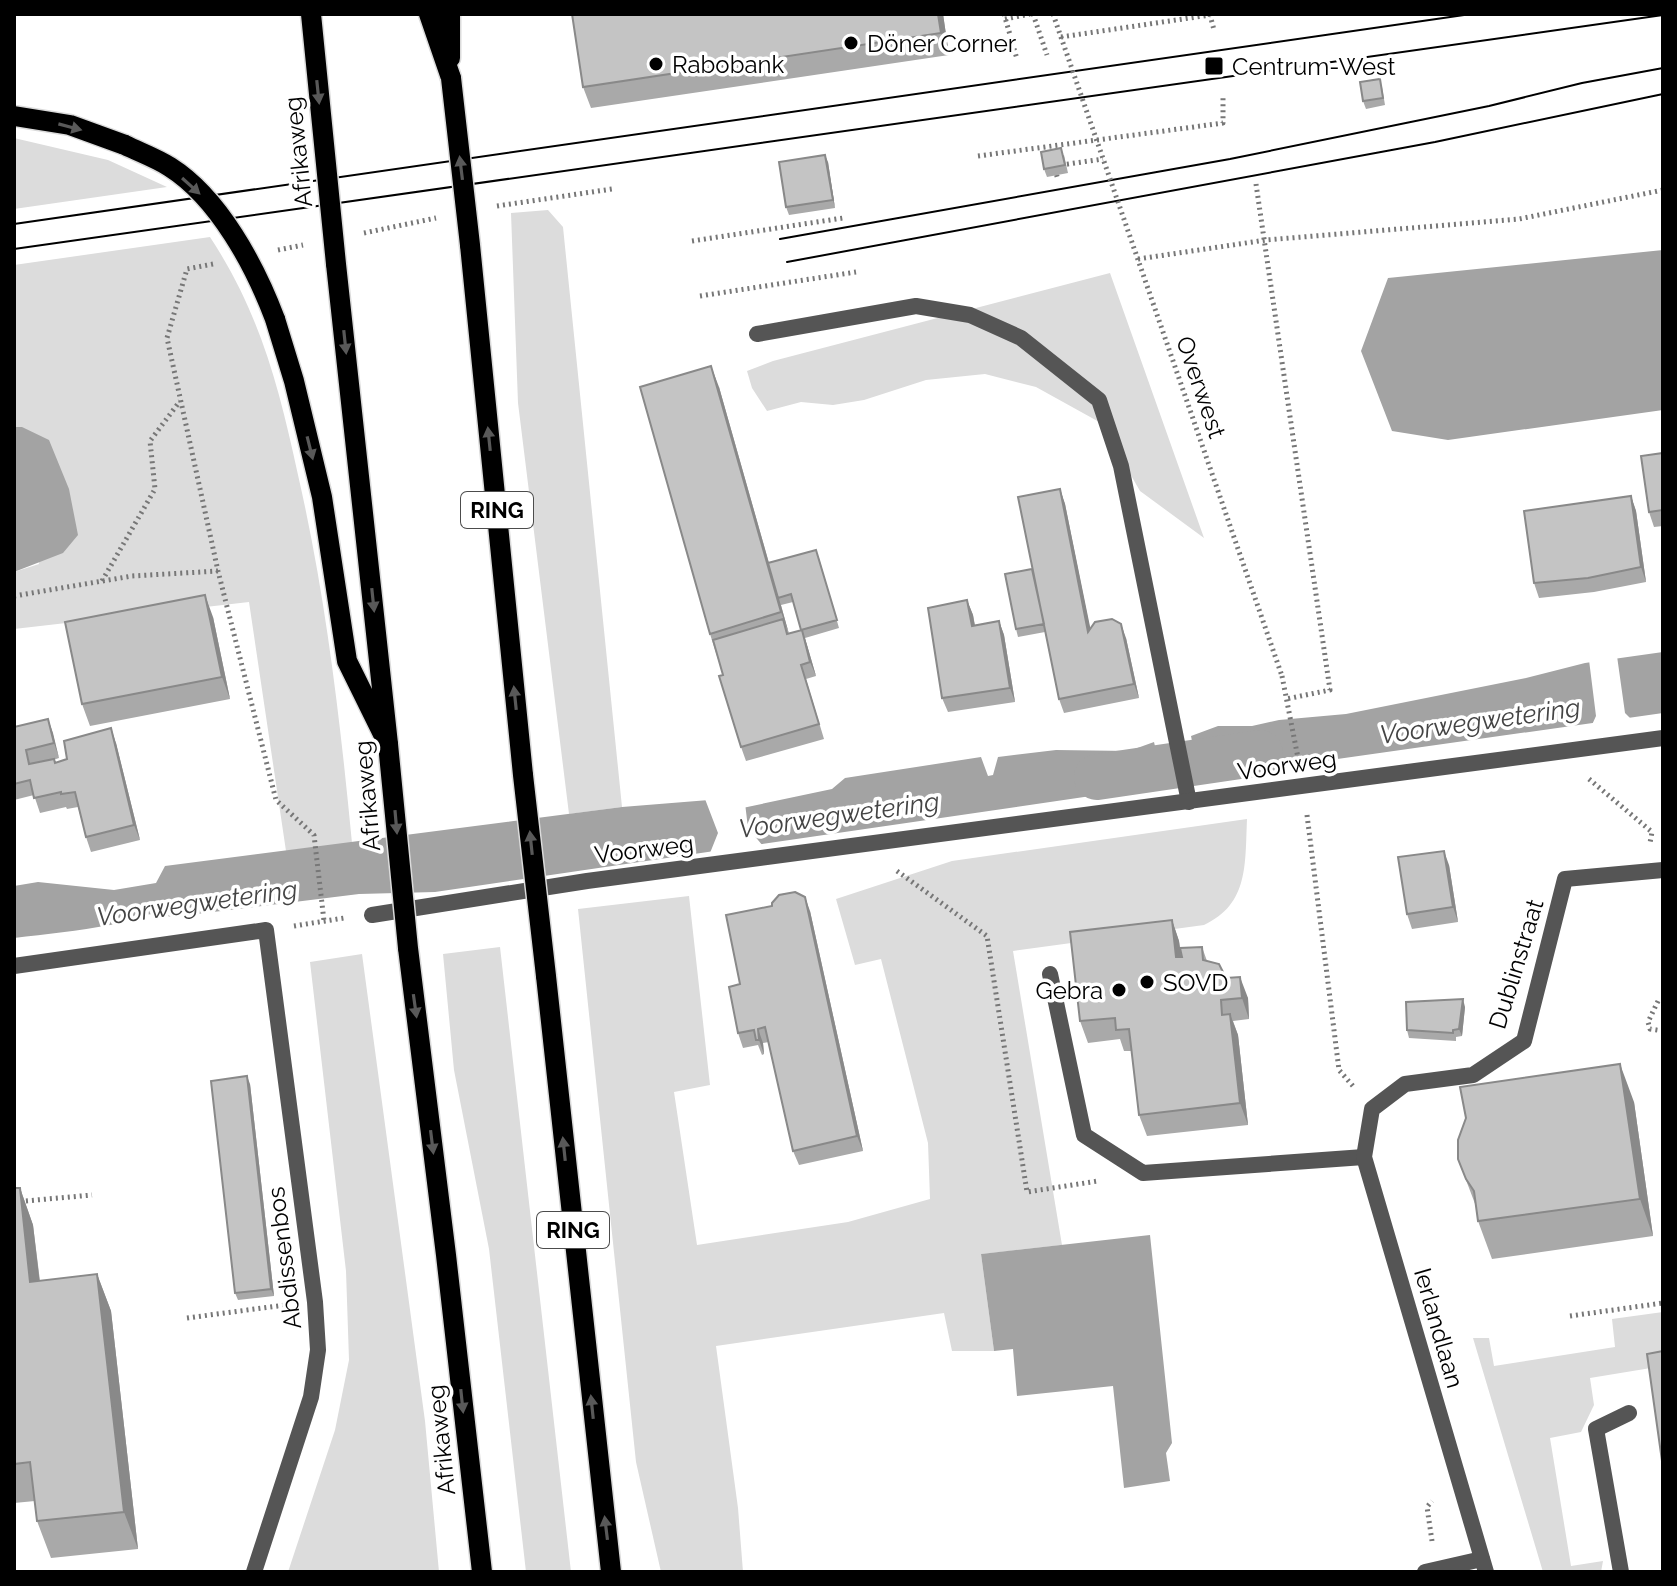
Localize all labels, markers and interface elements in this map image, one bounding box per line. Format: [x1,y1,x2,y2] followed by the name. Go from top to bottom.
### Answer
[867,29,1017,58] place label: Döner Corner
[842,34,860,52] marker: Döner Corner
[672,50,785,79] place label: Rabobank
[1232,52,1396,81] place label: Centrum-West
[647,55,665,73] marker: Rabobank
[1203,55,1225,77] marker: Centrum-West
[312,80,325,105] one-way arrow
[278,95,318,209] street label: Afrikaweg
[58,121,83,133] one-way arrow
[454,155,467,180] one-way arrow
[181,176,200,194] one-way arrow
[339,330,352,355] one-way arrow
[1170,332,1232,442] street label: Overwest
[483,426,496,451] one-way arrow
[305,436,317,461] one-way arrow
[461,492,533,528] road number: RING
[367,588,380,613] one-way arrow
[509,685,522,710] one-way arrow
[1378,692,1582,750] water label: Voorwegwetering
[348,740,386,852] street label: Afrikaweg
[1236,744,1338,786] street label: Voorweg
[737,786,941,844] water label: Voorwegwetering
[389,810,402,835] one-way arrow
[593,829,695,869] street label: Voorweg
[524,830,537,855] one-way arrow
[95,874,299,932] water label: Voorwegwetering
[1483,896,1549,1032] street label: Dublinstraat
[1163,968,1228,997] place label: SOVD
[1138,973,1156,991] marker: SOVD
[1035,976,1103,1005] place label: Gebra
[1110,981,1128,999] marker: Gebra
[409,994,422,1019] one-way arrow
[426,1130,439,1155] one-way arrow
[558,1136,571,1161] one-way arrow
[261,1185,307,1331] street label: Abdissenbos
[537,1212,609,1248] road number: RING
[1408,1265,1470,1391] street label: Ierlandlaan
[421,1383,461,1497] street label: Afrikaweg
[456,1389,469,1414] one-way arrow
[586,1394,599,1419] one-way arrow
[599,1515,612,1540] one-way arrow

